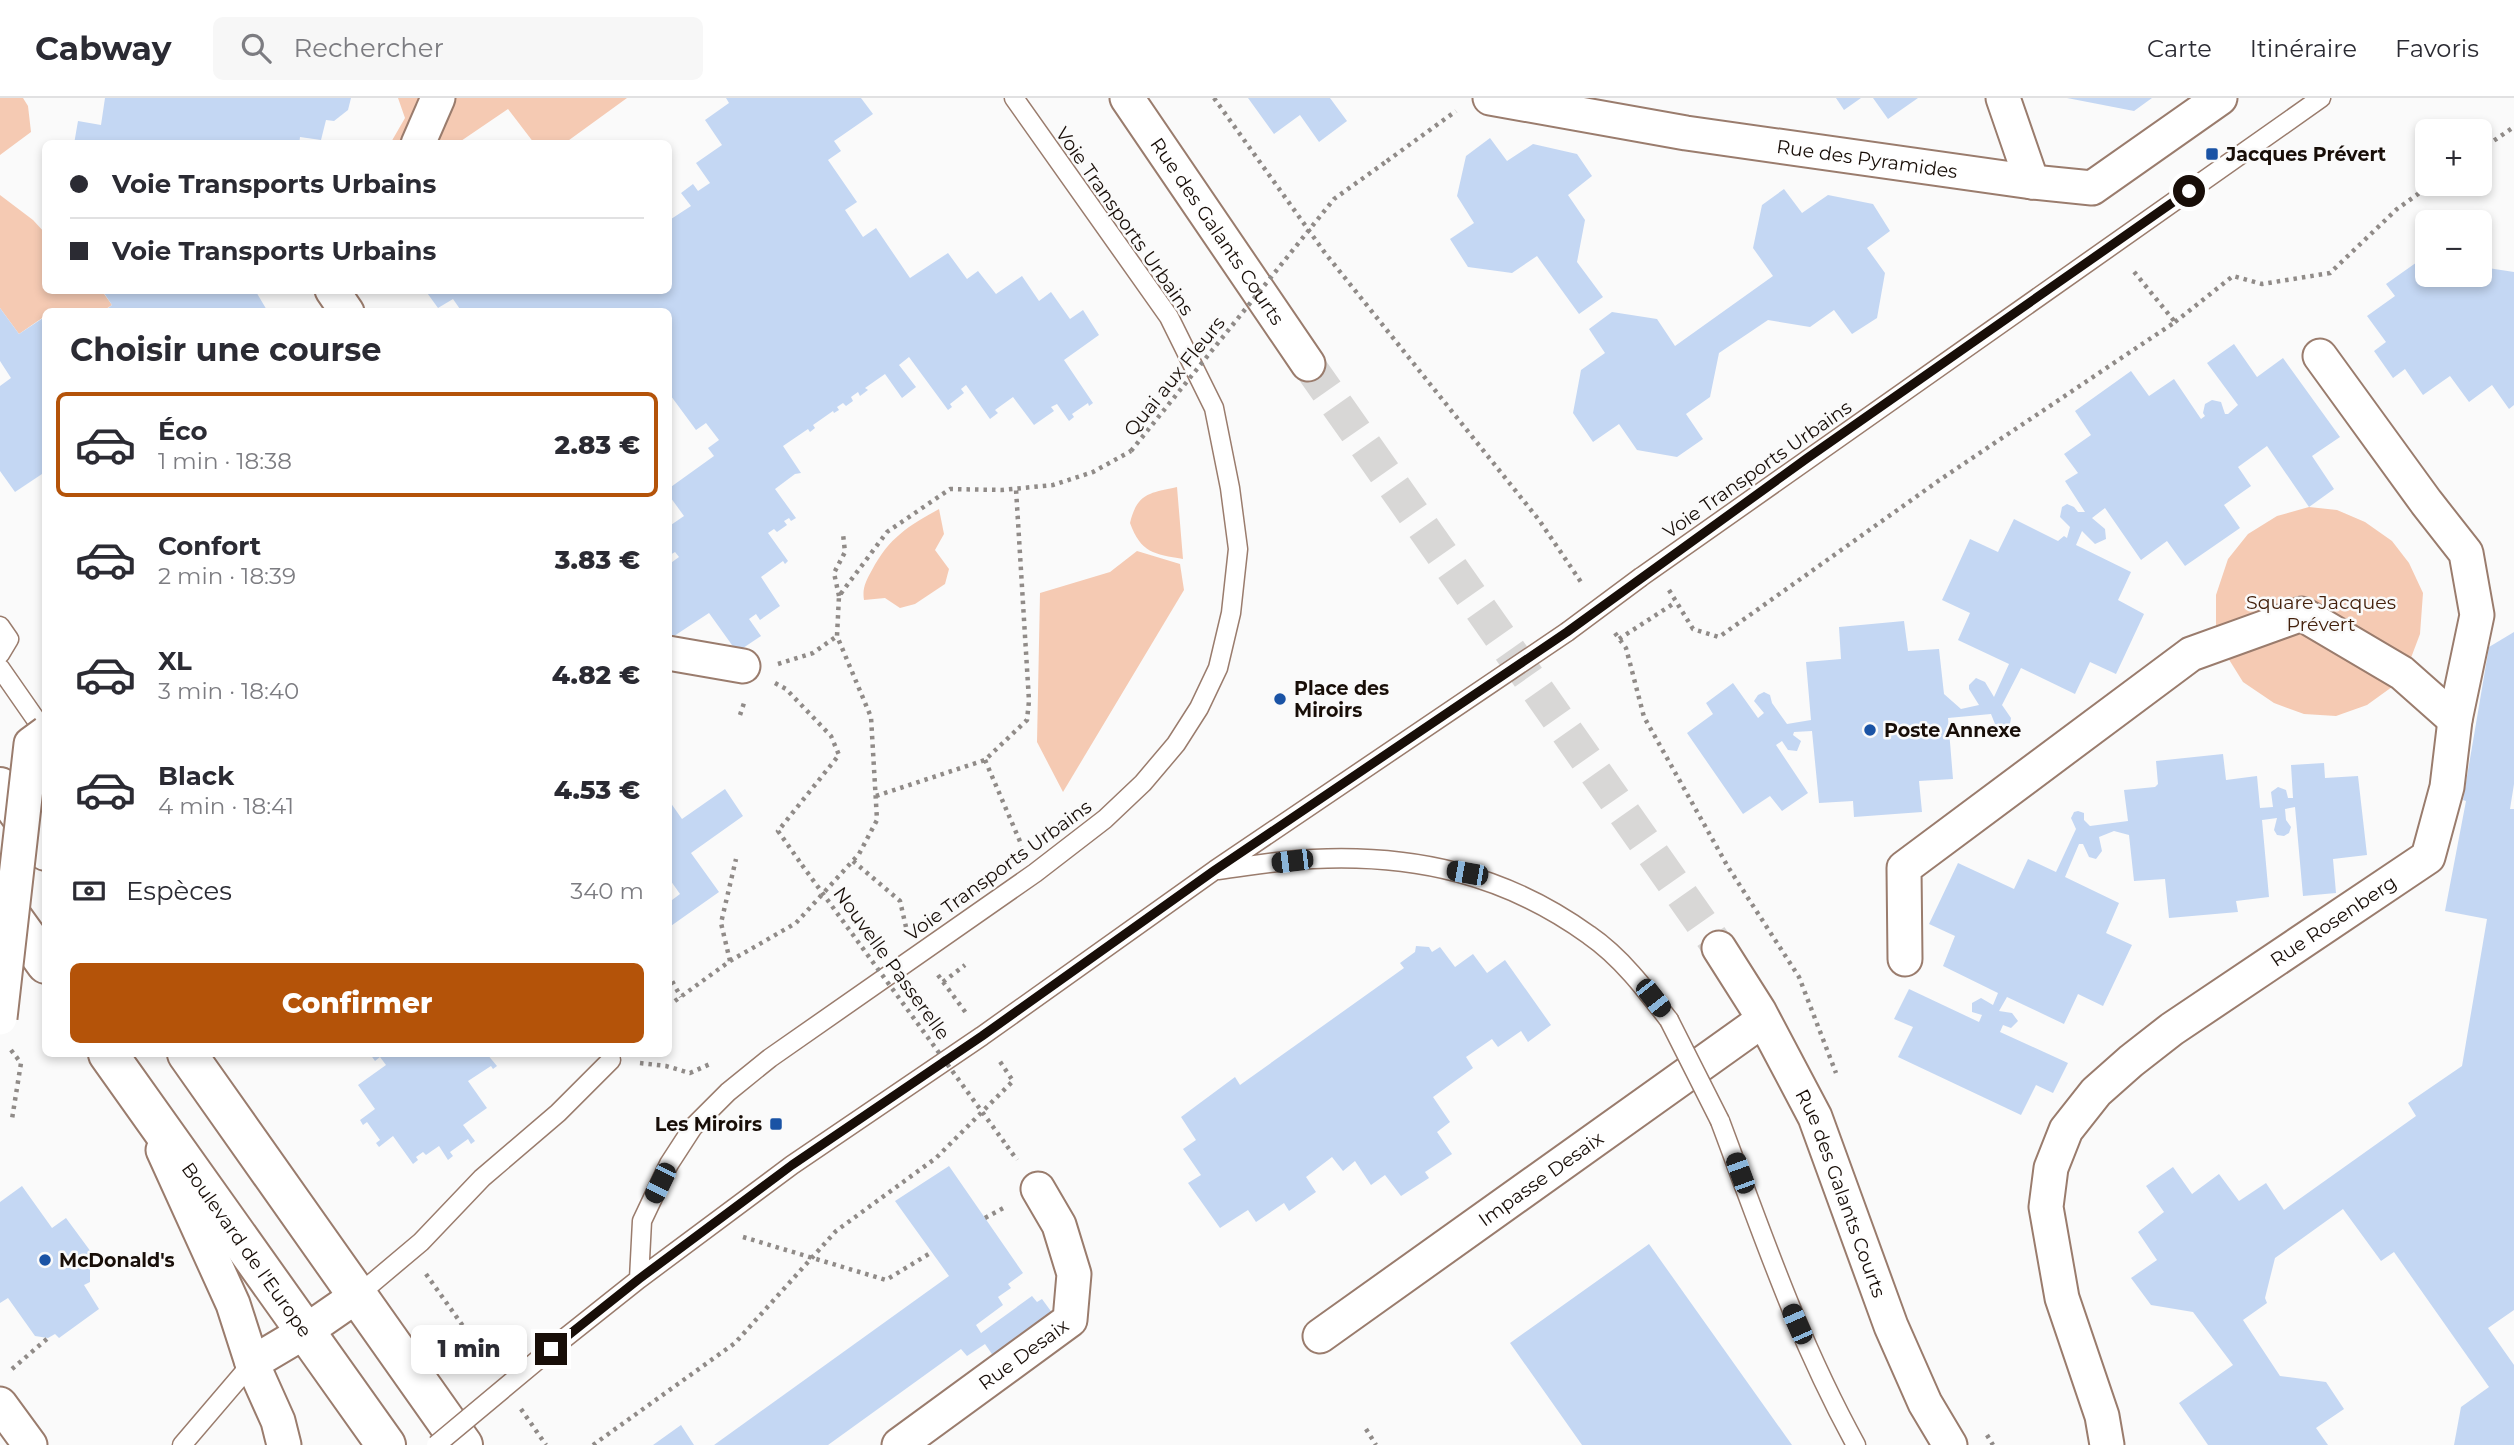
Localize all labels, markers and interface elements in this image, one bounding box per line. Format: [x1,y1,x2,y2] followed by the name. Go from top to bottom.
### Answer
[213,17,703,80] search box
[35,28,171,68] text: Cabway
[237,29,275,67] icon: search
[293,32,444,64] text: Rechercher
[2147,34,2212,63] text: Carte
[2250,34,2357,63] text: Itinéraire
[2395,34,2479,63] text: Favoris
[2415,119,2492,287] map controls
[2415,119,2492,196] button: +
[1051,123,1199,320] street label: Voie Transports Urbains
[1145,133,1289,329] street label: Rue des Galants Courts
[1775,135,1959,183] street label: Rue des Pyramides
[2225,143,2386,166] place label: Jacques Prévert
[2204,146,2220,162] marker: Jacques Prévert
[112,168,436,200] text: Voie Transports Urbains
[2173,175,2205,207] route start
[2415,210,2492,287] button: −
[112,235,436,267] text: Voie Transports Urbains
[1119,312,1230,441] street label: Quai aux Fleurs
[70,330,382,369] text: Choisir une course
[1659,395,1856,543] street label: Voie Transports Urbains
[74,413,137,476] icon: car
[158,415,208,447] text: Éco
[555,429,640,461] text: 2.83 €
[158,447,292,475] text: 1 min · 18:38
[74,528,137,591] icon: car
[158,530,261,562] text: Confort
[555,544,640,576] text: 3.83 €
[158,562,296,590] text: 2 min · 18:39
[2246,591,2396,636] park label: Square Jacques Prévert
[74,643,137,706] icon: car
[158,645,192,677] text: XL
[552,659,640,691] text: 4.82 €
[158,677,299,705] text: 3 min · 18:40
[1294,677,1389,722] place label: Place des Miroirs
[1272,691,1288,707] marker: Place des Miroirs
[1884,719,2021,742] place label: Poste Annexe
[1862,722,1878,738] marker: Poste Annexe
[74,758,137,821] icon: car
[158,760,234,792] text: Black
[554,774,640,806] text: 4.53 €
[158,792,294,820] text: 4 min · 18:41
[901,795,1096,946] street label: Voie Transports Urbains
[1270,848,1315,874] car
[1445,859,1490,887] car
[2266,871,2401,972] street label: Rue Rosenberg
[70,872,108,910] icon: cash
[126,875,232,907] text: Espèces
[570,877,644,905] text: 340 m
[828,882,955,1044] street label: Nouvelle Passerelle
[70,963,644,1043] button: Confirmer
[1632,975,1675,1021] car
[1790,1085,1891,1301] street label: Rue des Galants Courts
[655,1113,762,1136] place label: Les Miroirs
[768,1116,784,1132] marker: Les Miroirs
[1474,1127,1608,1231] street label: Impasse Desaix
[1723,1150,1758,1196] car
[177,1158,317,1342] street label: Boulevard de l'Europe
[642,1160,679,1206] car
[59,1249,175,1272] place label: McDonald's
[37,1252,53,1268] marker: McDonald's
[1779,1301,1816,1347] car
[974,1314,1073,1395] street label: Rue Desaix
[411,1324,526,1374] callout: 1 min
[535,1333,567,1365] route end
[437,1335,501,1363] text: 1 min

